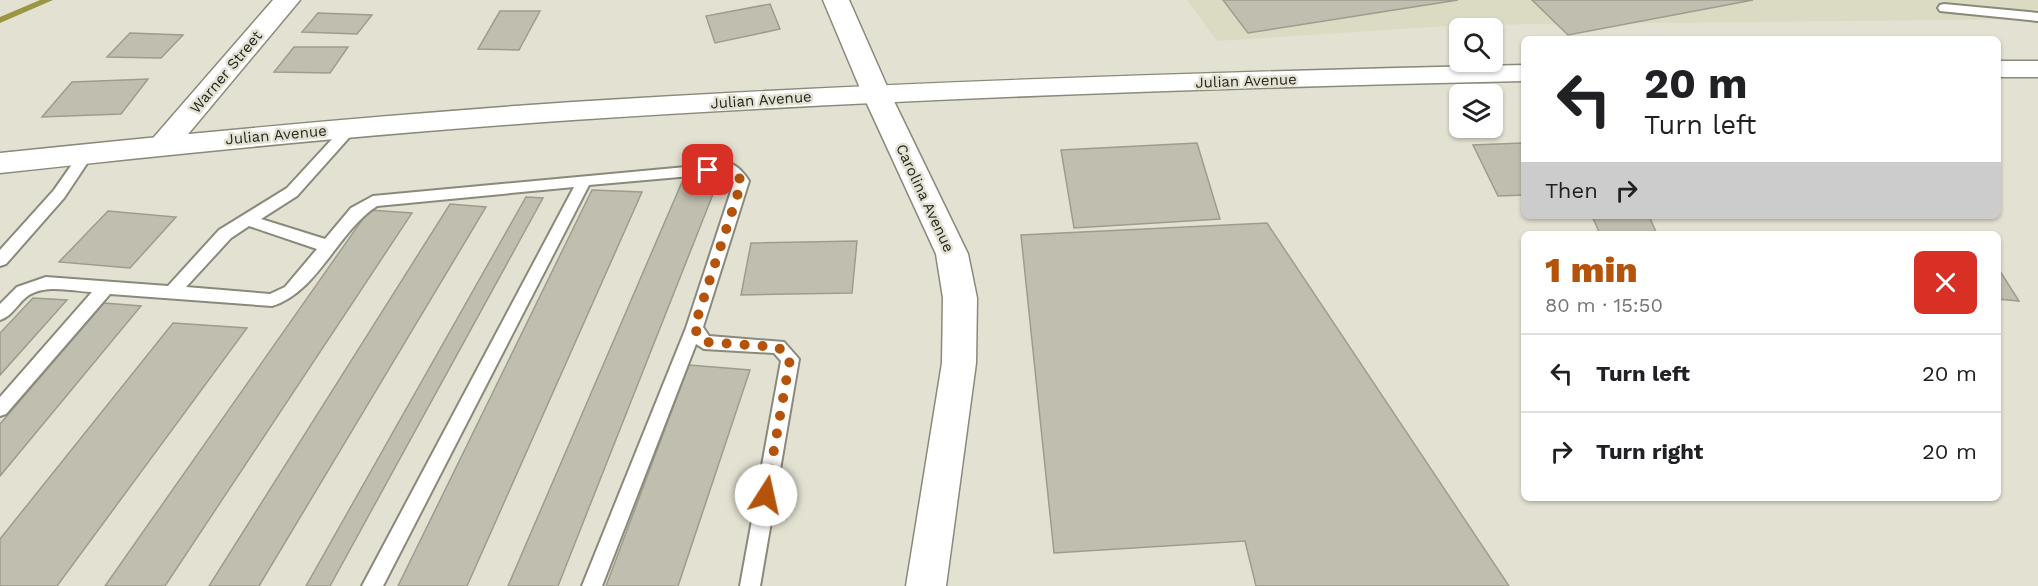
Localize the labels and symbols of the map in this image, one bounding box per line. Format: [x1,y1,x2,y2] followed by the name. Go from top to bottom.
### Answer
[186,26,266,117] street label: Warner Street
[1195,70,1297,92] street label: Julian Avenue
[710,87,812,113] street label: Julian Avenue
[225,122,327,148] street label: Julian Avenue
[892,141,958,255] street label: Carolina Avenue
[682,144,733,195] pin
[734,463,798,527] position arrow

